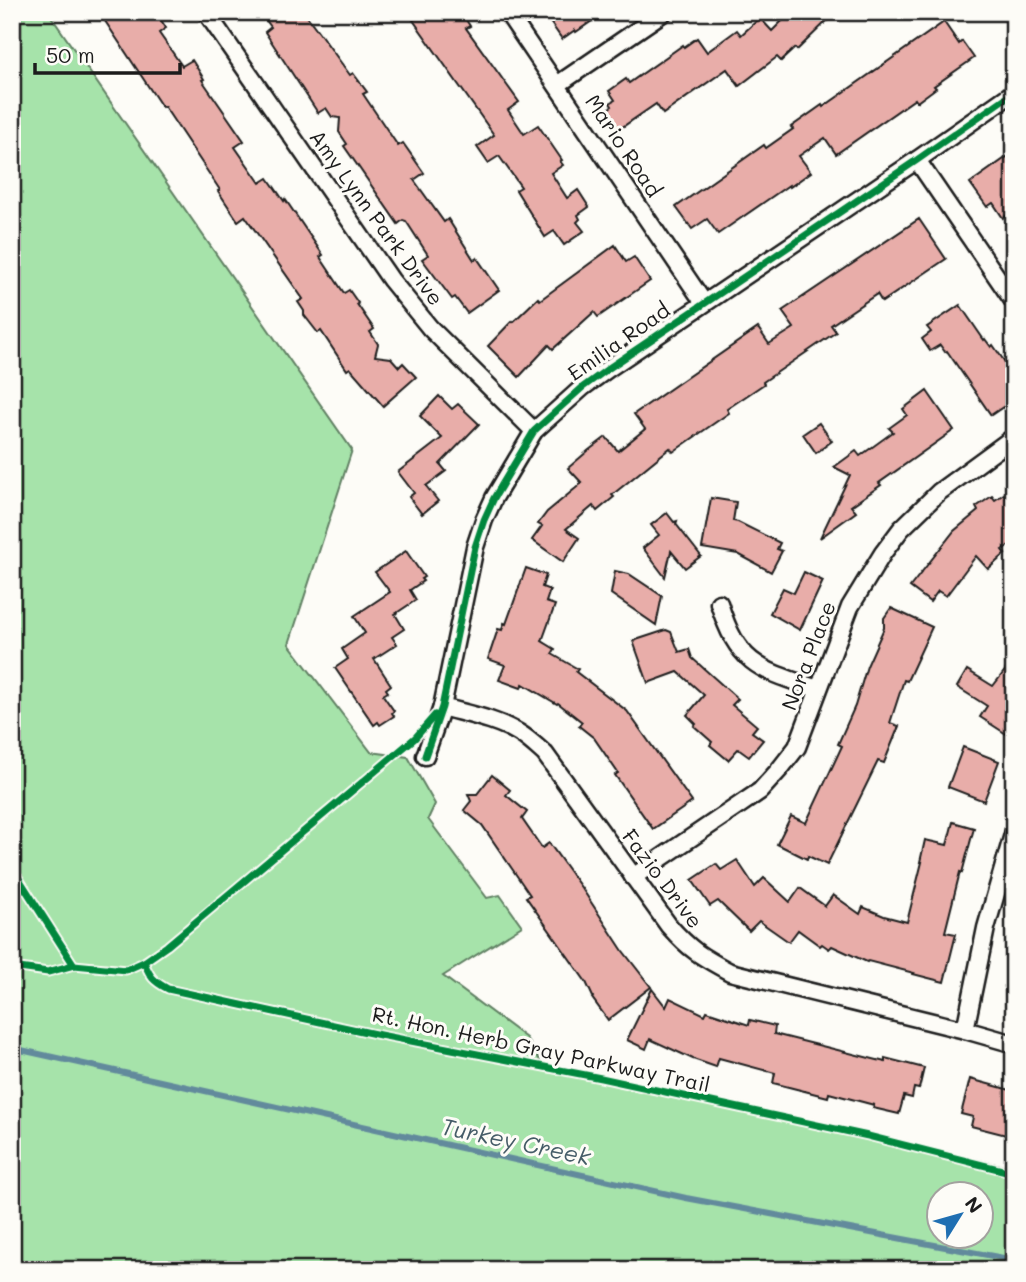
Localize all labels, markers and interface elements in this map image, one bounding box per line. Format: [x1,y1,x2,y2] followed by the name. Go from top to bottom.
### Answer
[35,32,180,76] scale bar
[46,41,95,68] text: 50 m
[580,89,669,202] street label: Mario Road
[304,124,450,310] street label: Amy Lynn Park Drive
[562,296,675,386] street label: Emilia Road
[774,597,841,714] street label: Nora Place
[617,823,709,933] street label: Fazio Drive
[370,999,713,1098] street label: Rt. Hon. Herb Gray Parkway Trail
[439,1111,594,1172] water label: Turkey Creek
[925,1180,995,1250] north arrow
[960,1191,988,1218] text: N

